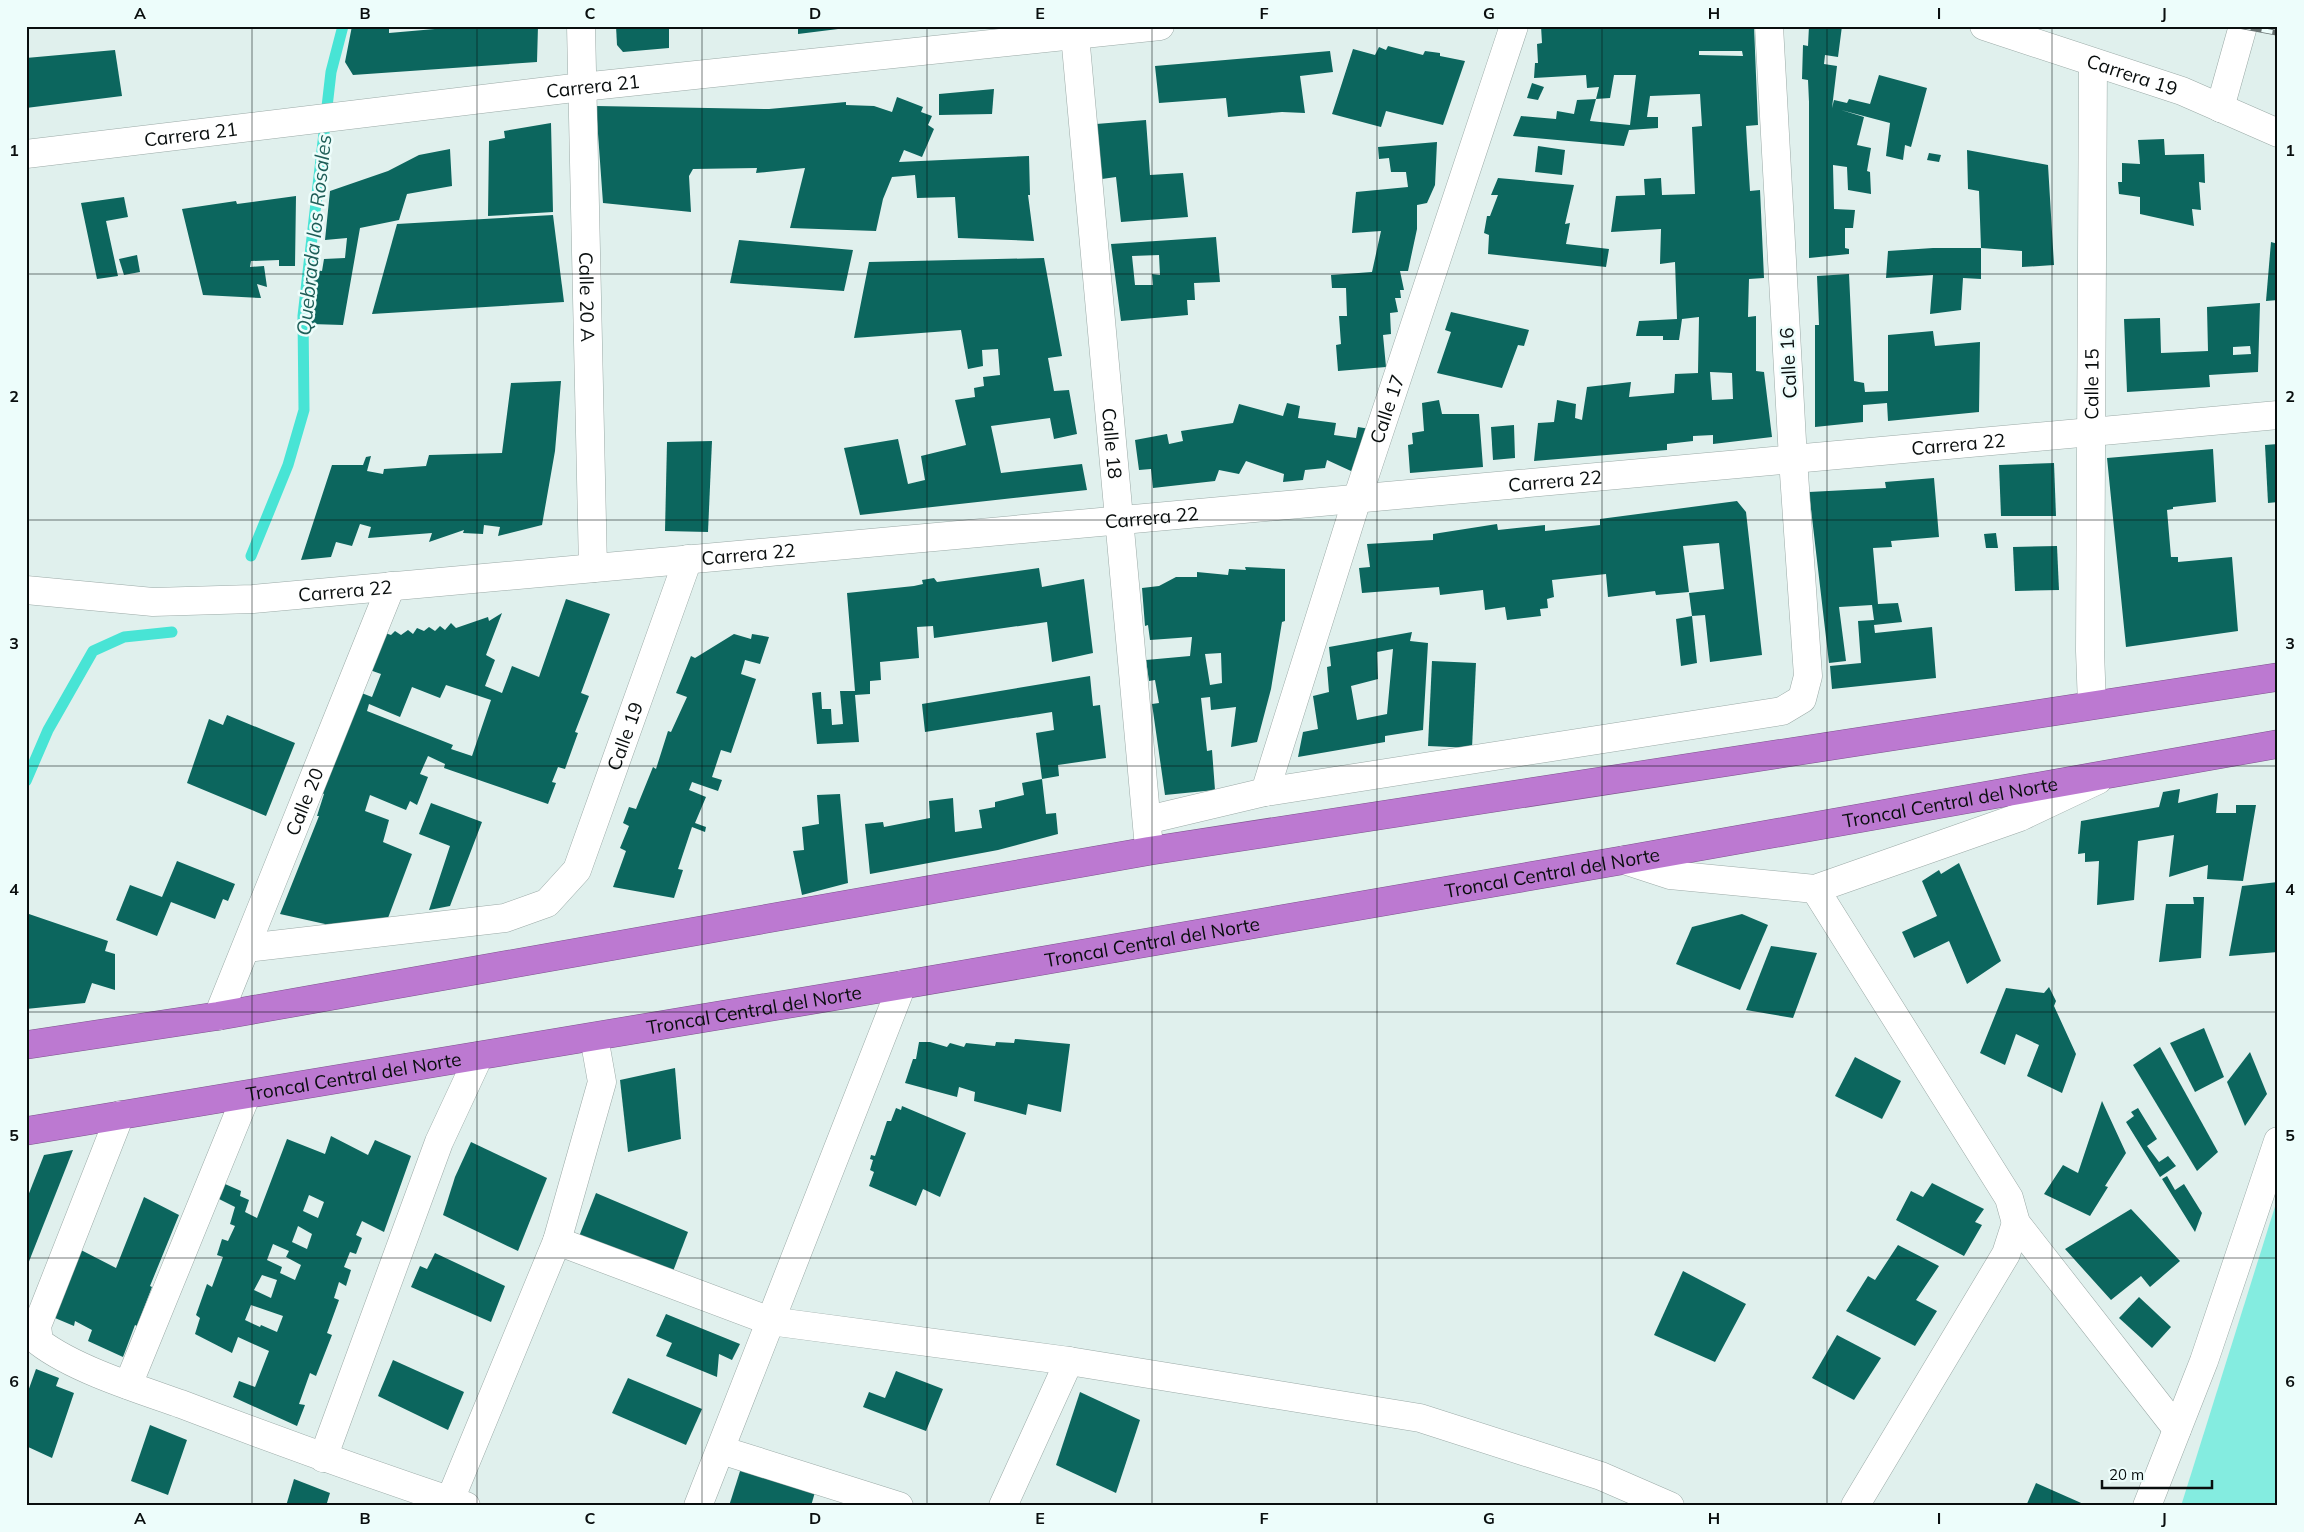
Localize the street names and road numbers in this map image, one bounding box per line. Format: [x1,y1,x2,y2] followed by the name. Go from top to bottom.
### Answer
[2084,49,2181,101] street label: Carrera 19
[545,69,641,103] street label: Carrera 21
[143,117,239,152] street label: Carrera 21
[574,252,600,342] street label: Calle 20 A
[1774,327,1802,399] street label: Calle 16
[2079,348,2104,420] street label: Calle 15
[1364,371,1410,447] street label: Calle 17
[1097,407,1127,480] street label: Calle 18
[1910,428,2006,460] street label: Carrera 22
[1507,464,1603,497] street label: Carrera 22
[1104,501,1200,534] street label: Carrera 22
[700,538,796,570] street label: Carrera 22
[297,574,393,607] street label: Carrera 22
[601,699,648,774] street label: Calle 19
[280,764,329,839] street label: Calle 20
[1841,771,2059,833] street label: Troncal Central del Norte
[1443,842,1662,903] street label: Troncal Central del Norte
[1043,911,1262,972] street label: Troncal Central del Norte
[645,980,863,1039] street label: Troncal Central del Norte
[244,1047,463,1106] street label: Troncal Central del Norte

